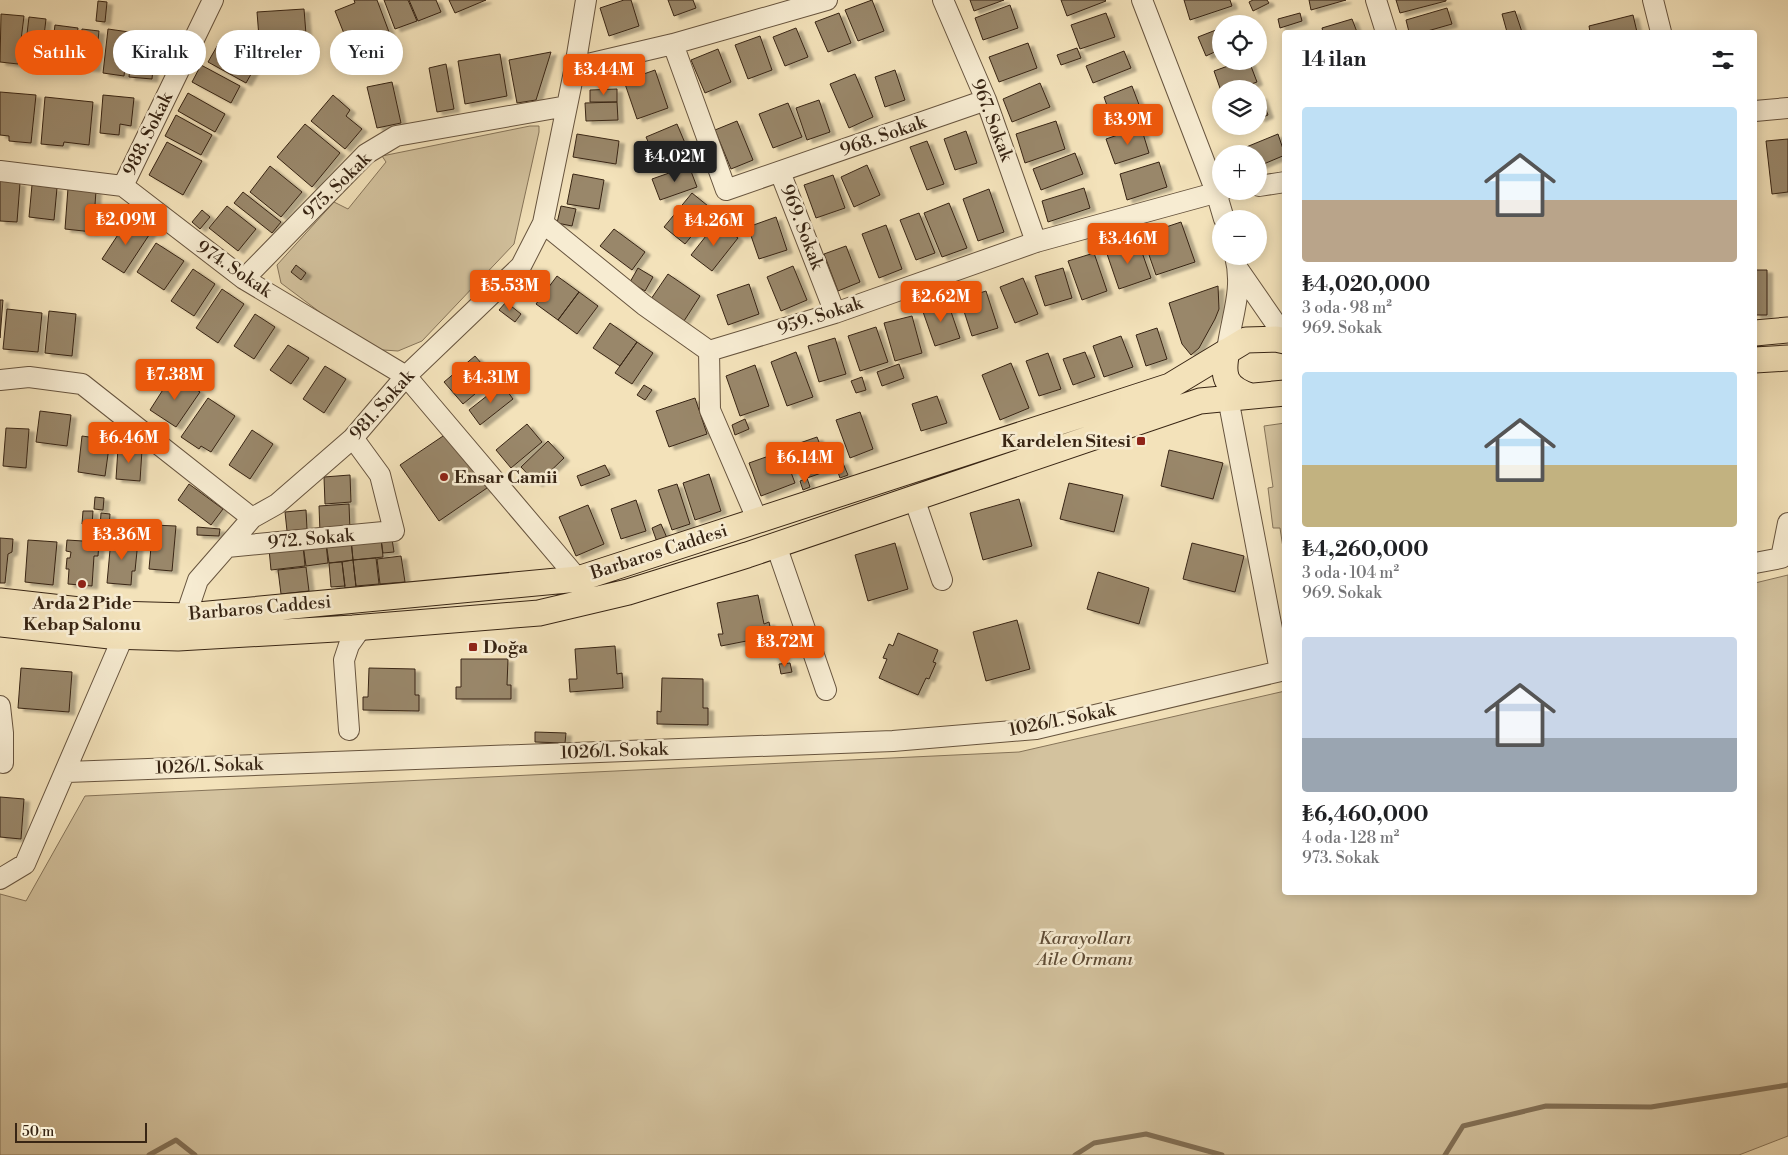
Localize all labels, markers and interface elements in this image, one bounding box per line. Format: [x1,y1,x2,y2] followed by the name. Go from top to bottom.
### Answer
[1212,15,1267,265] map controls
[1212,15,1267,70] button: locate
[15,30,103,75] chip: Satılık
[113,30,206,75] chip: Kiralık
[216,30,320,75] chip: Filtreler
[330,30,403,75] chip: Yeni
[1709,46,1737,74] icon: filters
[1302,47,1366,73] text: 14 ilan
[563,54,645,96] pin: ₺3.44M
[574,60,634,80] text: ₺3.44M
[966,76,1019,166] street label: 967. Sokak
[1212,80,1267,135] button: layers
[118,87,179,179] street label: 988. Sokak
[1093,104,1163,146] pin: ₺3.9M
[837,110,931,161] street label: 968. Sokak
[1104,110,1152,130] text: ₺3.9M
[634,140,716,183] pin: ₺4.02M
[1475,140,1565,230] icon: home
[1212,145,1267,200] button: +
[298,147,377,224] street label: 975. Sokak
[645,147,705,167] text: ₺4.02M
[775,181,829,274] street label: 969. Sokak
[85,204,167,246] pin: ₺2.09M
[673,204,755,247] pin: ₺4.26M
[96,210,156,230] text: ₺2.09M
[1212,210,1267,265] button: −
[684,211,744,231] text: ₺4.26M
[1087,222,1169,265] pin: ₺3.46M
[1099,229,1157,249] text: ₺3.46M
[192,235,278,304] street label: 974. Sokak
[469,270,551,312] pin: ₺5.53M
[1302,272,1430,298] text: ₺4,020,000
[481,276,539,296] text: ₺5.53M
[900,280,982,323] pin: ₺2.62M
[912,287,970,307] text: ₺2.62M
[774,291,867,341] street label: 959. Sokak
[1302,298,1392,318] text: 3 oda · 98 m²
[1302,318,1382,338] text: 969. Sokak
[134,358,216,401] pin: ₺7.38M
[450,362,532,404] pin: ₺4.31M
[345,364,421,445] street label: 981. Sokak
[147,365,203,385] text: ₺7.38M
[463,368,519,388] text: ₺4.31M
[1475,405,1565,495] icon: home
[88,422,170,464] pin: ₺6.46M
[99,428,159,448] text: ₺6.46M
[1001,430,1131,453] place label: Kardelen Sitesi
[1135,435,1147,447] marker: Kardelen Sitesi
[764,442,846,484] pin: ₺6.14M
[777,448,833,468] text: ₺6.14M
[454,466,558,489] place label: Ensar Camii
[438,471,450,483] marker: Ensar Camii
[81,518,163,561] pin: ₺3.36M
[587,519,731,585] street label: Barbaros Caddesi
[267,524,357,554] street label: 972. Sokak
[93,525,151,545] text: ₺3.36M
[1302,537,1429,563] text: ₺4,260,000
[1302,563,1399,583] text: 3 oda · 104 m²
[76,578,88,590] marker: Arda 2 Pide Kebap Salonu
[1302,583,1382,603] text: 969. Sokak
[187,590,332,626] street label: Barbaros Caddesi
[23,592,141,636] place label: Arda 2 Pide Kebap Salonu
[744,626,826,668] pin: ₺3.72M
[756,632,814,652] text: ₺3.72M
[483,636,528,659] place label: Doğa
[467,641,479,653] marker: Doğa
[1475,670,1565,760] icon: home
[1007,698,1119,742] street label: 1026/1. Sokak
[560,738,670,764] street label: 1026/1. Sokak
[155,753,265,779] street label: 1026/1. Sokak
[1302,802,1429,828] text: ₺6,460,000
[1302,828,1399,848] text: 4 oda · 128 m²
[1302,848,1379,868] text: 973. Sokak
[1035,927,1133,971] park label: Karayolları Aile Ormanı
[15,1120,148,1143] scale bar
[22,1123,54,1141] text: 50 m

